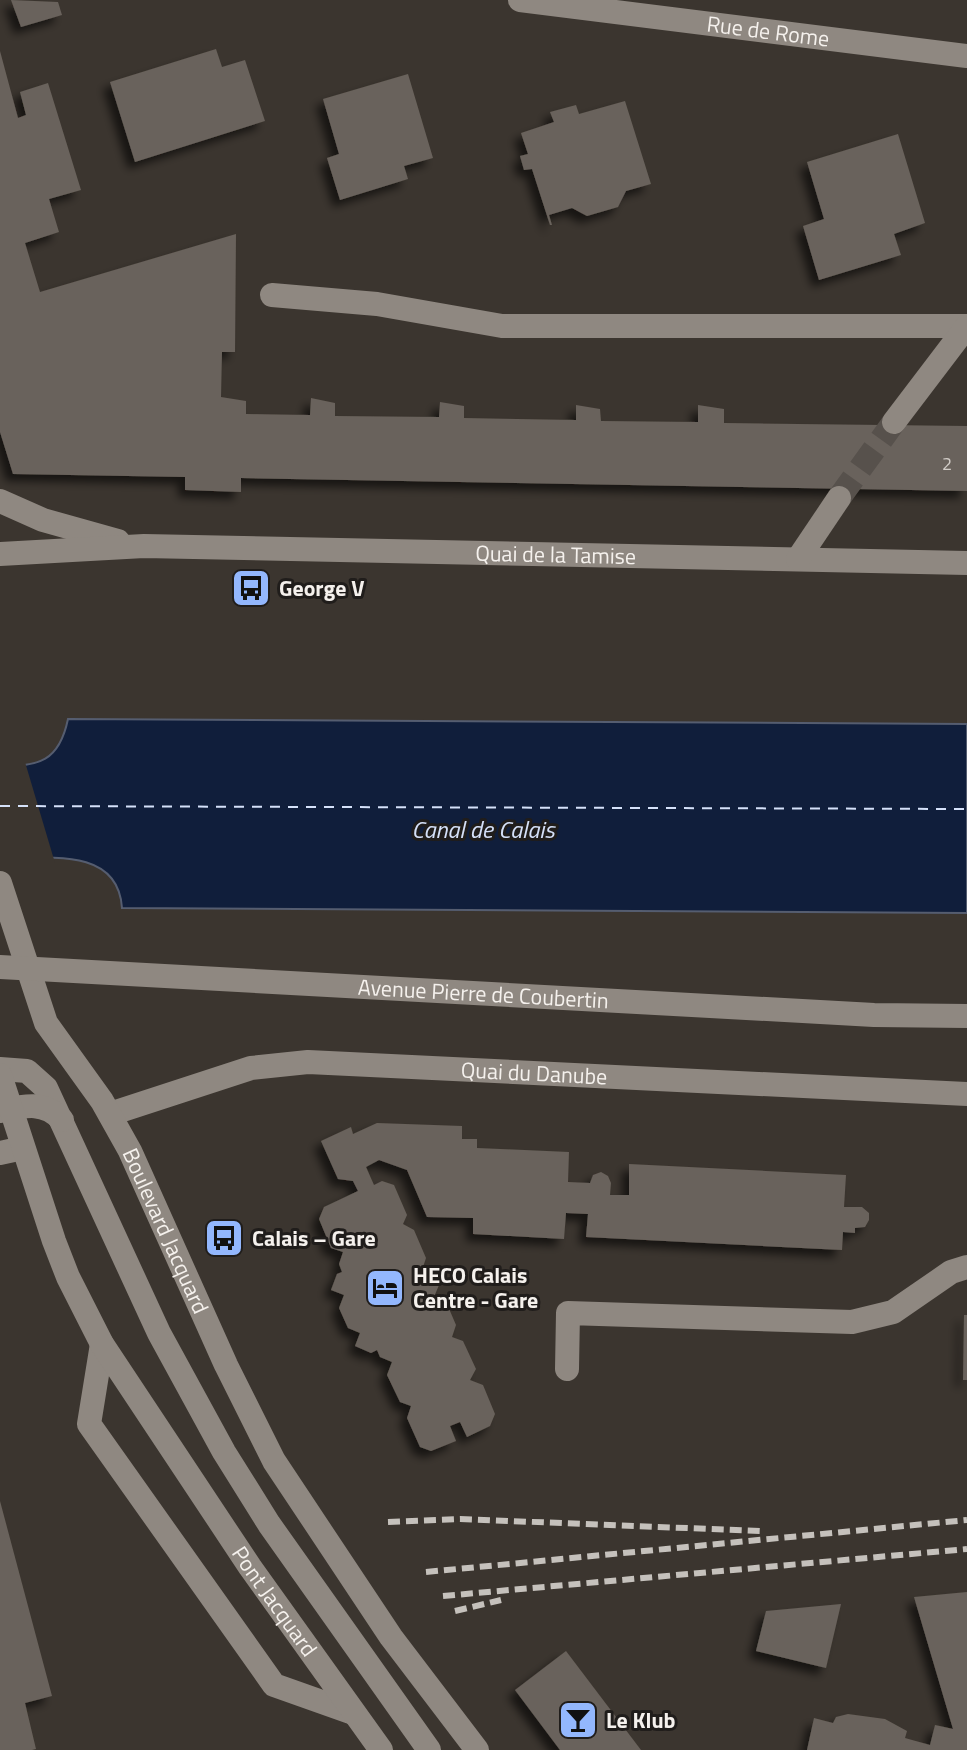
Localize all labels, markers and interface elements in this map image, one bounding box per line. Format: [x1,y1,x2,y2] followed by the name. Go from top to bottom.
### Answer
[705,7,831,56] street label: Rue de Rome
[942,450,952,477] house number: 2
[475,536,636,573] street label: Quai de la Tamise
[230,567,272,609] bus stop icon: George V
[279,571,365,605] place label: George V
[412,811,556,847] water label: Canal de Calais
[357,970,610,1017] street label: Avenue Pierre de Coubertin
[460,1052,608,1094] street label: Quai du Danube
[114,1142,218,1319] street label: Boulevard Jacquard
[203,1217,245,1259] bus stop icon: Calais – Gare
[252,1221,376,1255] place label: Calais – Gare
[413,1258,538,1317] place label: HECO Calais Centre - Gare
[364,1267,406,1309] hotel icon: HECO Calais Centre - Gare
[223,1539,326,1664] street label: Pont Jacquard
[557,1699,599,1741] bar icon: Le Klub
[606,1703,676,1737] place label: Le Klub

